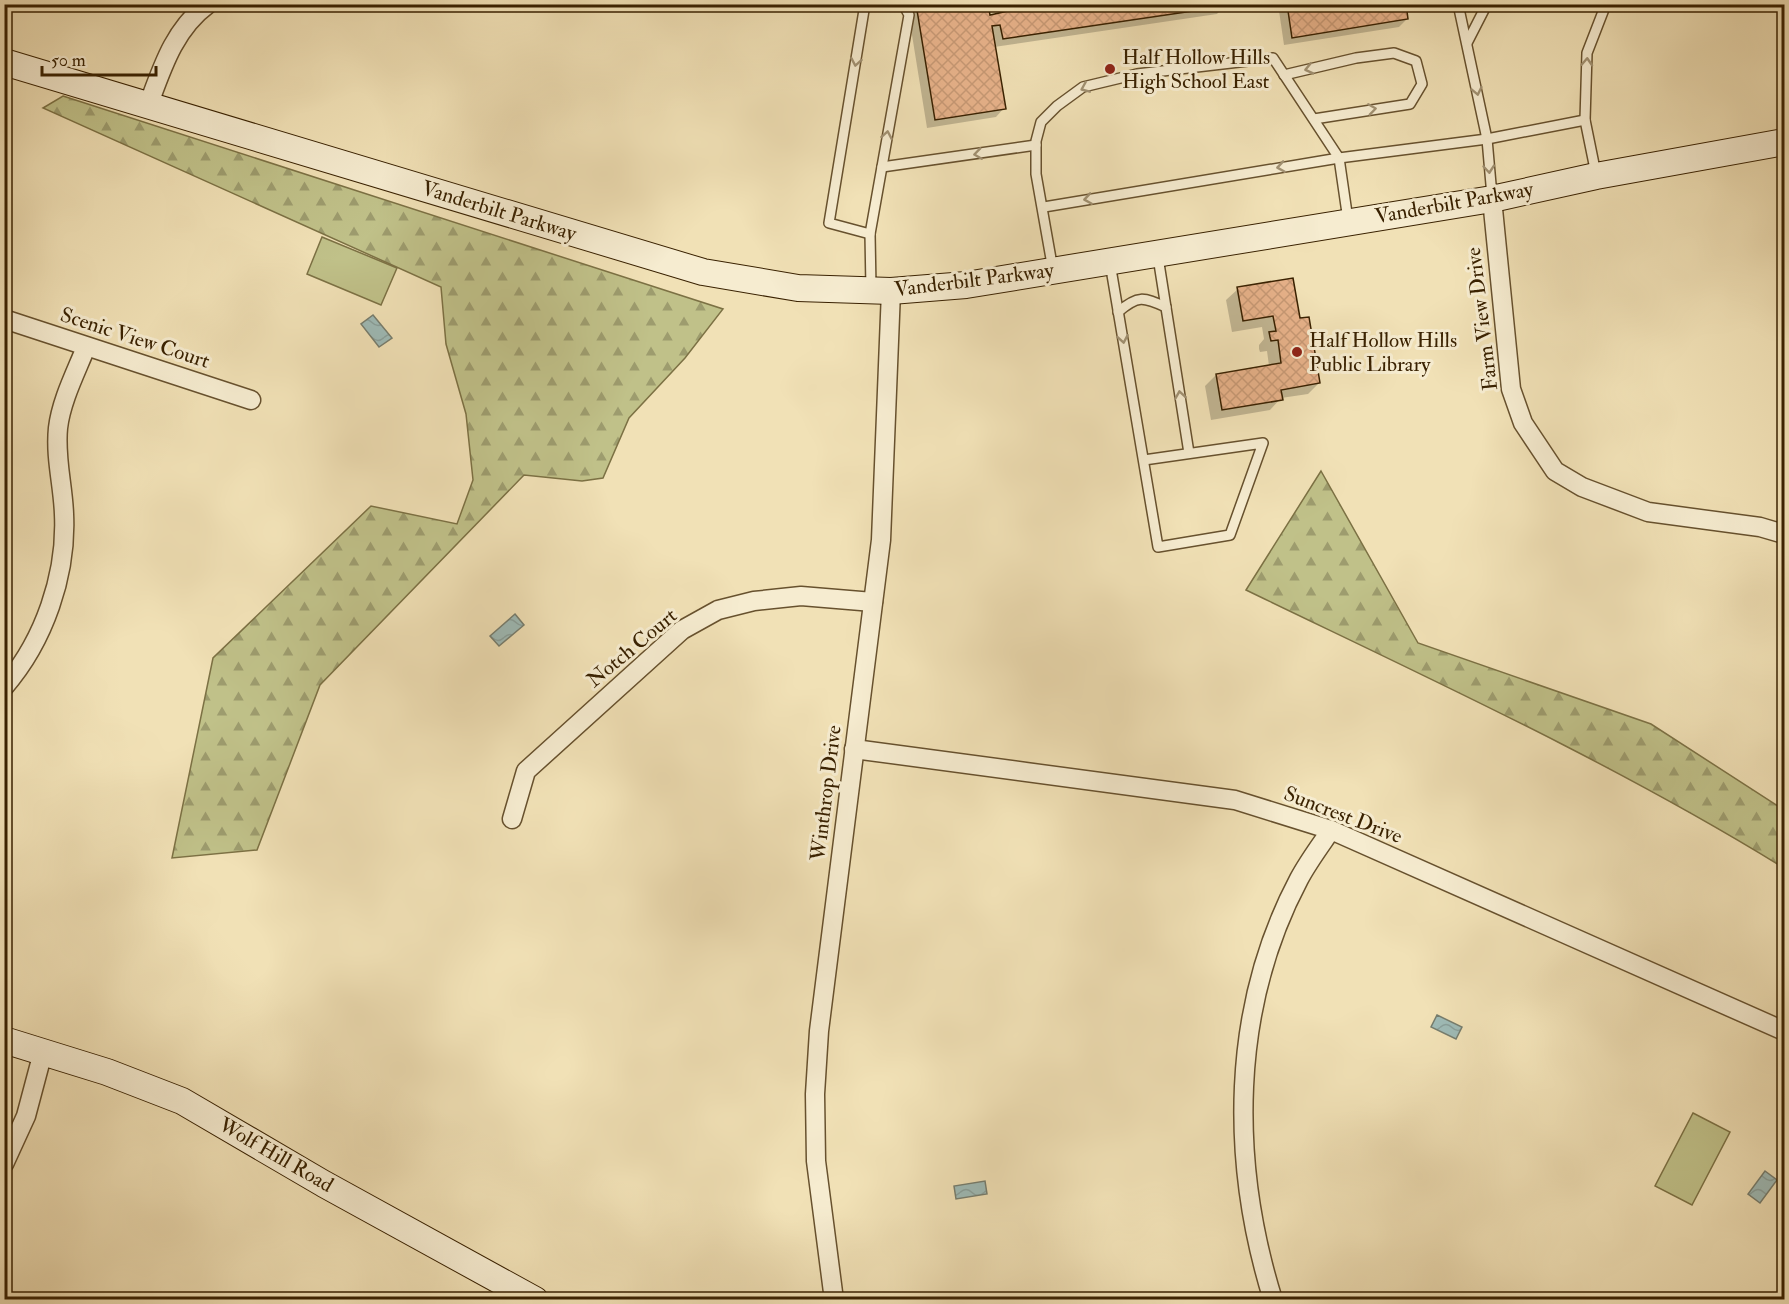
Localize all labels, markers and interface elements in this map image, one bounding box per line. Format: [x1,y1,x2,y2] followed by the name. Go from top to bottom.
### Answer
[42,39,156,77] scale bar
[1122,44,1270,95] place label: Half Hollow Hills High School East
[51,49,86,72] text: 50 m
[1581,57,1594,66] one-way arrow
[850,58,862,67] one-way arrow
[1304,61,1314,74] one-way arrow
[1103,62,1117,76] marker: Half Hollow Hills High School East
[1080,81,1091,93] one-way arrow
[1470,86,1483,96] one-way arrow
[1367,103,1377,115] one-way arrow
[881,131,893,140] one-way arrow
[974,147,983,159] one-way arrow
[1276,161,1285,173] one-way arrow
[1482,164,1495,173] one-way arrow
[418,175,580,248] street label: Vanderbilt Parkway
[1373,176,1536,230] street label: Vanderbilt Parkway
[1084,193,1093,205] one-way arrow
[1460,246,1504,392] street label: Farm View Drive
[893,257,1056,303] street label: Vanderbilt Parkway
[57,301,213,375] street label: Scenic View Court
[1309,327,1457,378] place label: Half Hollow Hills Public Library
[1116,334,1129,344] one-way arrow
[1290,345,1304,359] marker: Half Hollow Hills Public Library
[1175,390,1187,400] one-way arrow
[581,602,683,694] street label: Notch Court
[804,723,848,863] street label: Winthrop Drive
[1280,780,1406,850] street label: Suncrest Drive
[213,1111,339,1199] street label: Wolf Hill Road

